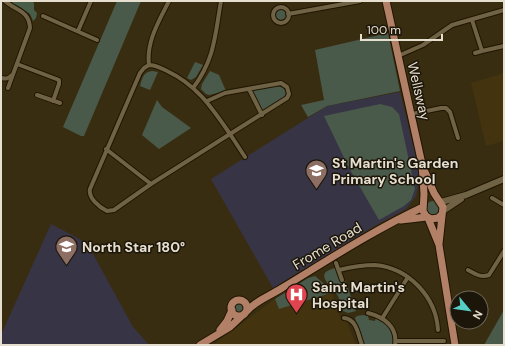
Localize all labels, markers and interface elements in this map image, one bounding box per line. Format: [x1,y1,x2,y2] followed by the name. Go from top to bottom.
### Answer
[361,16,442,42] scale bar
[367,22,401,38] text: 100 m
[404,60,435,122] street label: Wellsway
[332,154,458,188] place label: St Martin's Garden Primary School
[304,158,330,191] school or university icon: St Martin's Garden Primary School
[289,218,365,274] street label: Frome Road
[53,234,79,267] school or university icon: North Star 180°
[82,238,185,256] place label: North Star 180°
[312,278,405,312] place label: Saint Martin's Hospital
[284,282,310,315] hospital icon: Saint Martin's Hospital
[449,290,489,330] north arrow
[470,308,486,322] text: N

